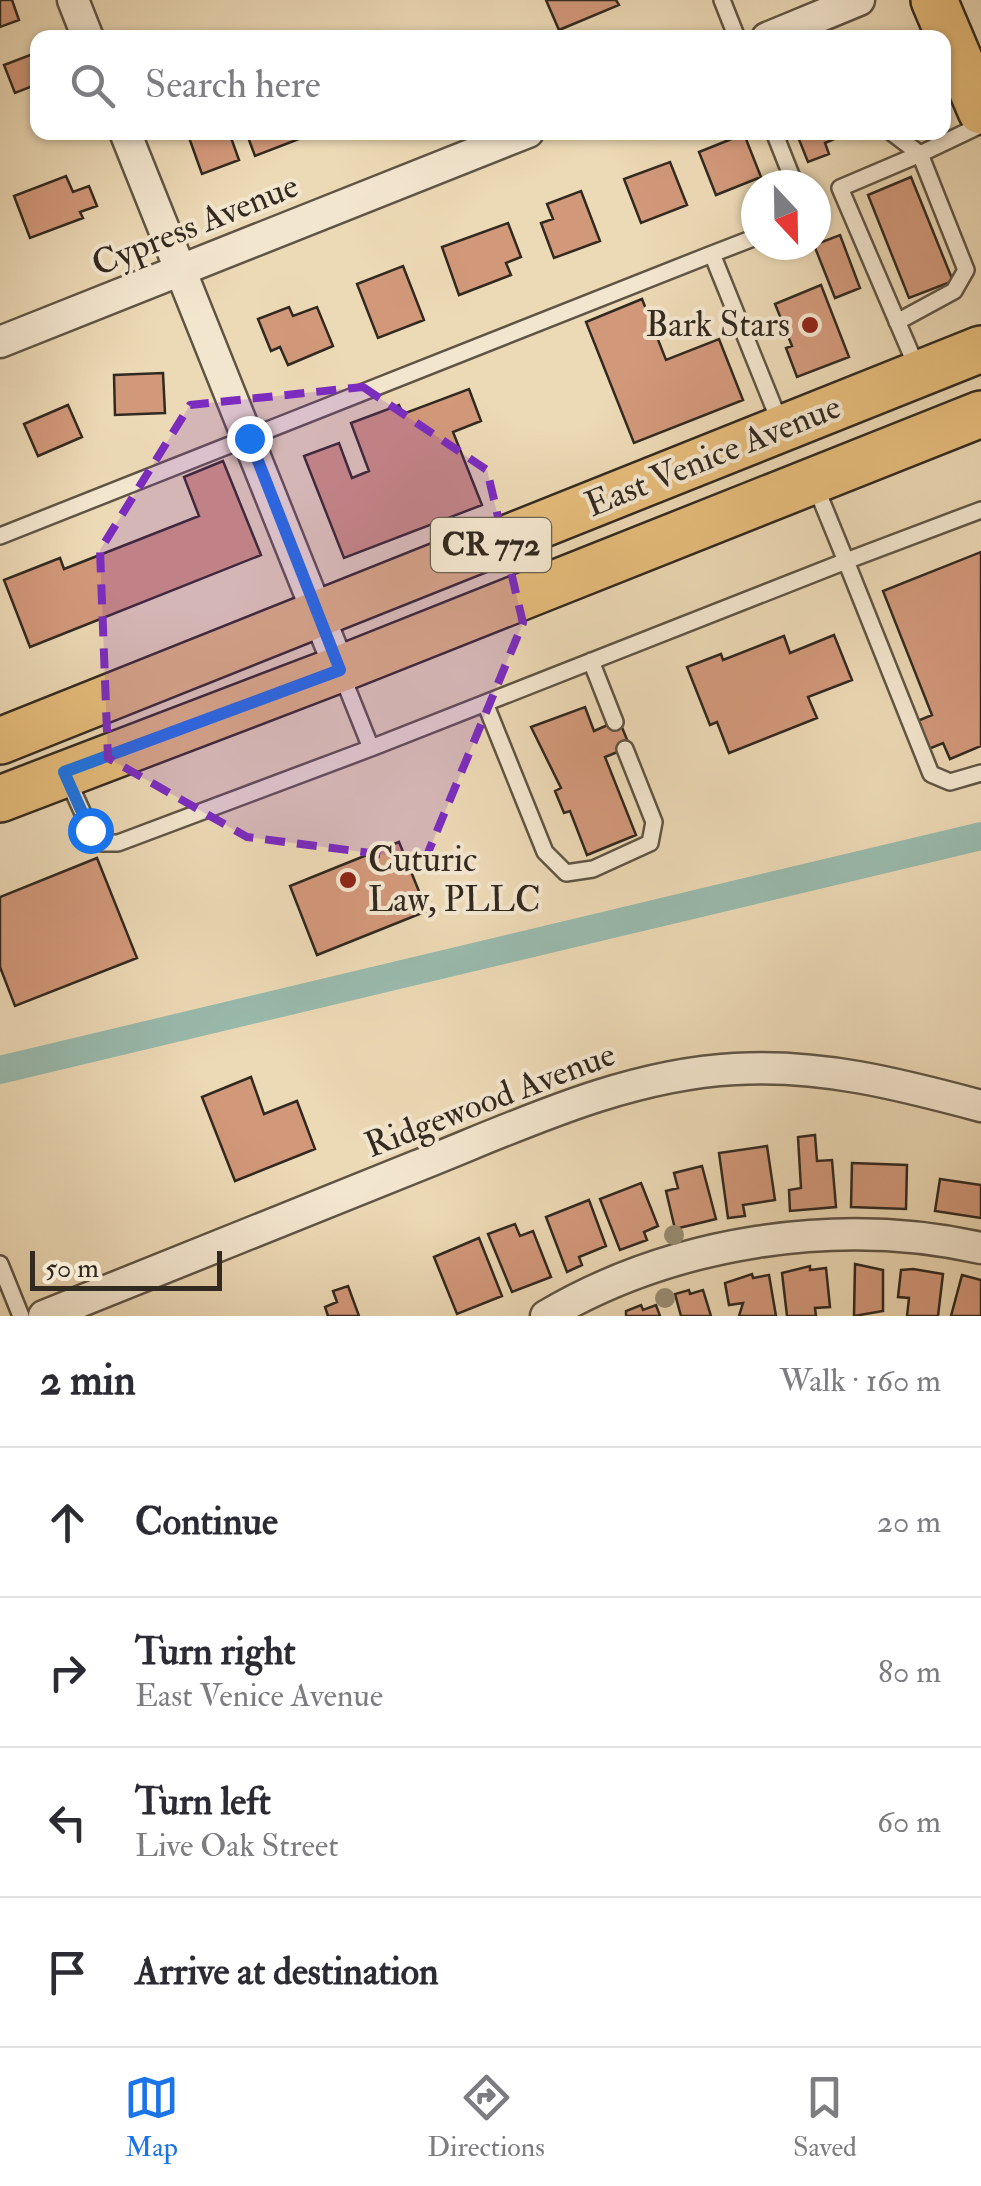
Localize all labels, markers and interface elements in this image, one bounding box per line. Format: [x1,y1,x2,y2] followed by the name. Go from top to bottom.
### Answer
[30,30,951,140] search box
[65,58,120,113] icon: search
[145,61,321,109] text: Search here
[85,164,305,286] street label: Cypress Avenue
[741,170,831,260] north arrow
[645,303,790,347] place label: Bark Stars
[799,314,821,336] marker: Bark Stars
[579,385,847,527] street label: East Venice Avenue
[227,416,273,462] route end
[431,518,551,572] road number: CR 772
[68,808,114,854] route start
[368,838,541,922] place label: Cuturic Law, PLLC
[337,869,359,891] marker: Cuturic Law, PLLC
[359,1032,621,1168] street label: Ridgewood Avenue
[30,1246,222,1290] scale bar
[45,1251,99,1286] text: 50 m
[40,1355,136,1407] text: 2 min
[779,1361,941,1401] text: Walk · 160 m
[40,1495,95,1550] icon: ahead
[135,1498,278,1546] text: Continue
[877,1502,941,1542] text: 20 m
[135,1628,296,1676] text: Turn right
[40,1645,95,1700] icon: right
[878,1652,941,1692] text: 80 m
[135,1676,383,1716] text: East Venice Avenue
[135,1778,271,1826] text: Turn left
[40,1795,95,1850] icon: left
[877,1802,941,1842] text: 60 m
[135,1826,339,1866] text: Live Oak Street
[40,1945,95,2000] icon: arrive
[135,1948,439,1996] text: Arrive at destination
[124,2070,179,2165] tab: Map
[427,2070,545,2165] tab: Directions
[793,2070,857,2165] tab: Saved

